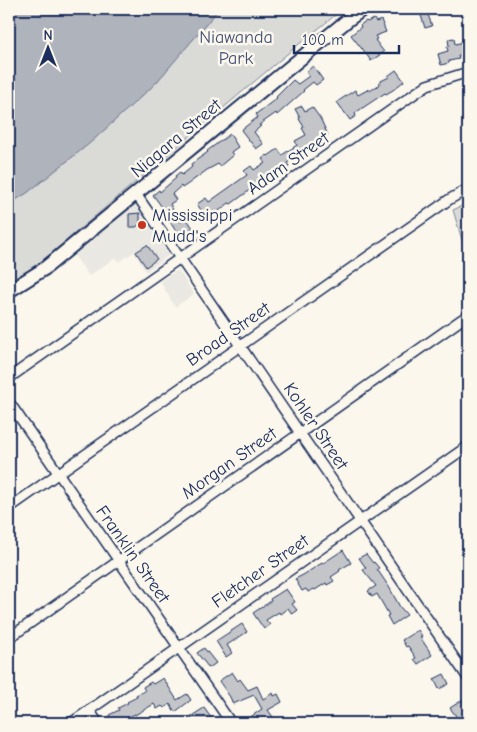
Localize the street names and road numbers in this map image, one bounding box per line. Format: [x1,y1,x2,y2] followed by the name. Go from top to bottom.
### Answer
[127,94,226,182] street label: Niagara Street
[243,127,334,199] street label: Adam Street
[182,297,275,371] street label: Broad Street
[279,379,353,474] street label: Kohler Street
[178,422,282,504] street label: Morgan Street
[91,501,174,608] street label: Franklin Street
[208,530,314,613] street label: Fletcher Street

